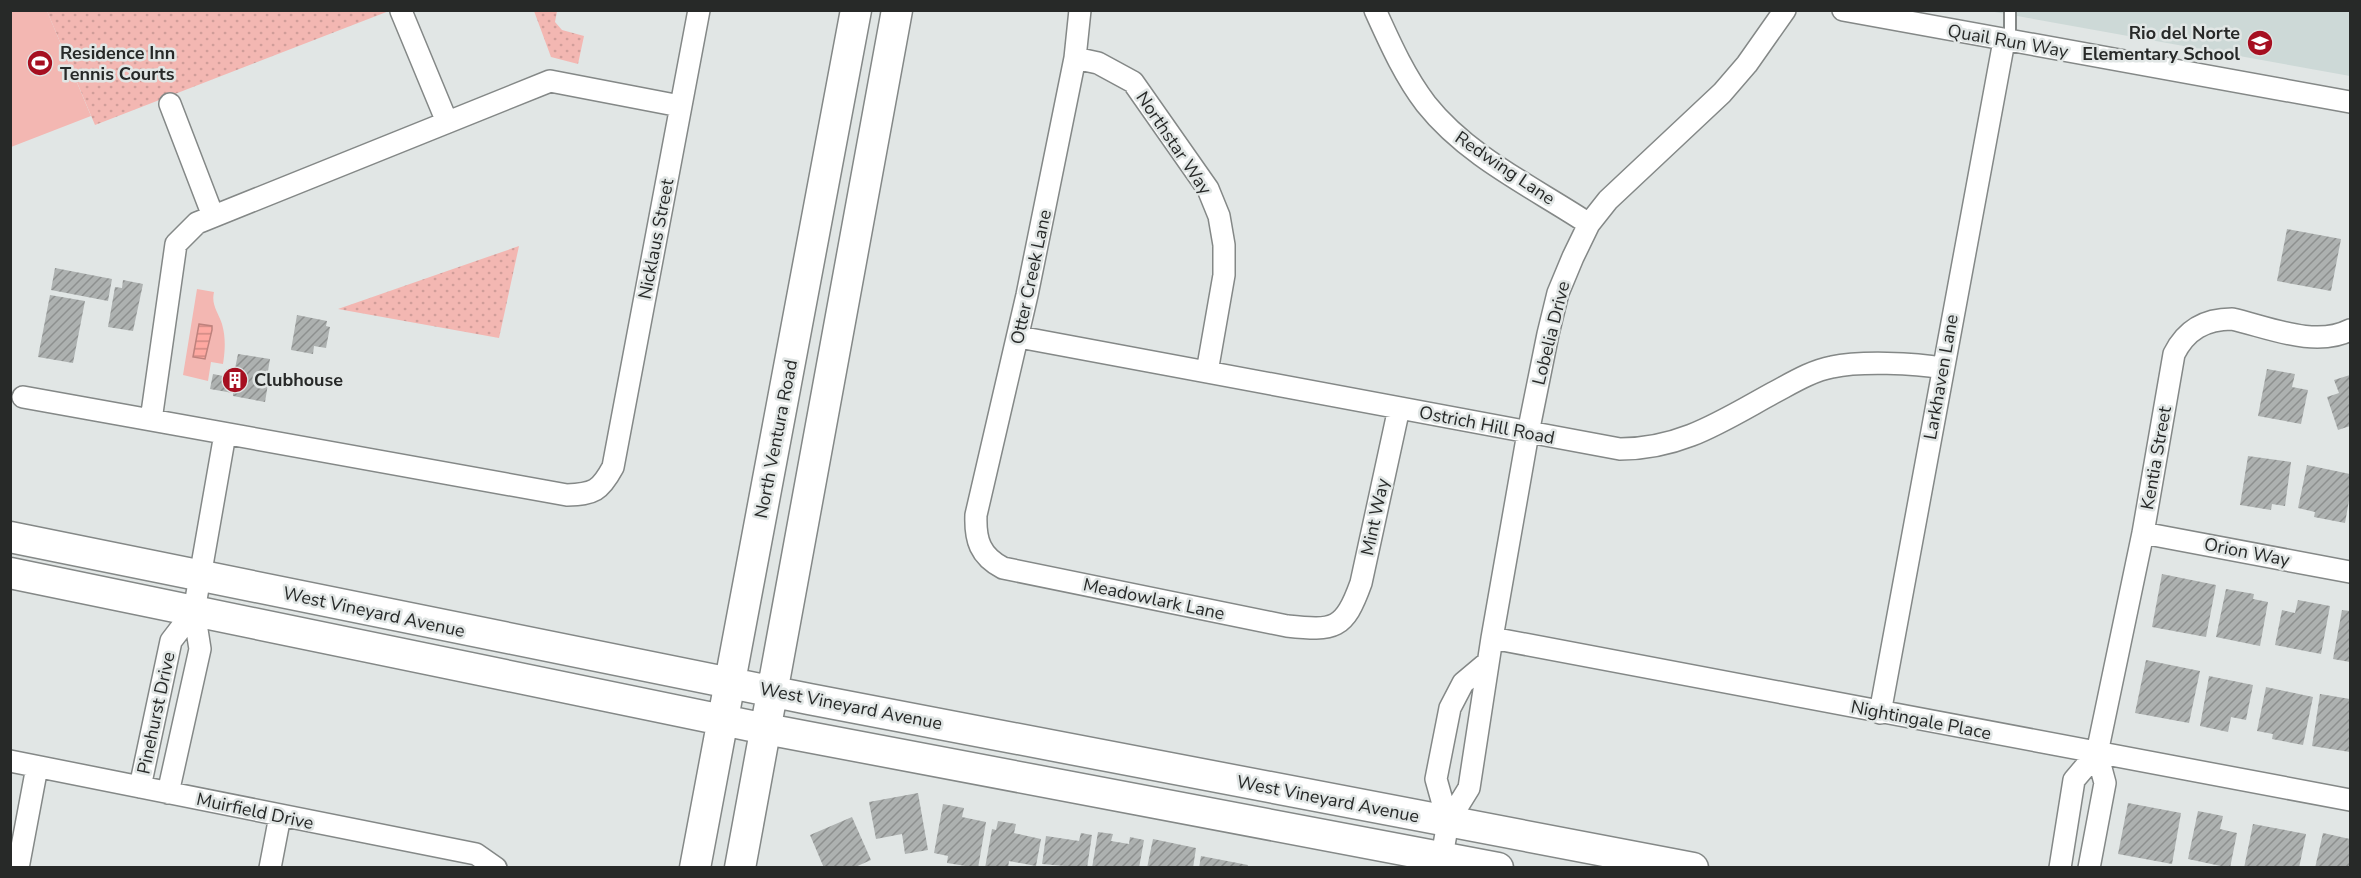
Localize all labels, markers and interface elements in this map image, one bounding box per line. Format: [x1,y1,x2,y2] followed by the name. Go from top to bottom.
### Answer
[1946,19,2071,64] street label: Quail Run Way
[2082,21,2240,66] place label: Rio del Norte Elementary School
[2245,28,2275,58] school or university icon: Rio del Norte Elementary School
[60,41,175,86] place label: Residence Inn Tennis Courts
[25,48,55,78] sports icon: Residence Inn Tennis Courts
[1131,87,1218,200] street label: Northstar Way
[1450,126,1560,210] street label: Redwing Lane
[633,176,680,301] street label: Nicklaus Street
[1005,207,1057,347] street label: Otter Creek Lane
[1527,279,1575,387] street label: Lobelia Drive
[1918,312,1964,442] street label: Larkhaven Lane
[749,358,803,520] street label: North Ventura Road
[220,365,250,395] building icon: Clubhouse
[254,368,343,392] place label: Clubhouse
[1417,400,1557,450] street label: Ostrich Hill Road
[2135,404,2177,512] street label: Kentia Street
[1355,476,1395,558] street label: Mint Way
[2202,532,2293,572] street label: Orion Way
[1081,572,1227,626] street label: Meadowlark Lane
[281,581,467,643] street label: West Vineyard Avenue
[131,650,181,776] street label: Pinehurst Drive
[758,677,944,735] street label: West Vineyard Avenue
[1849,695,1993,745] street label: Nightingale Place
[1235,770,1421,828] street label: West Vineyard Avenue
[194,787,316,835] street label: Muirfield Drive

